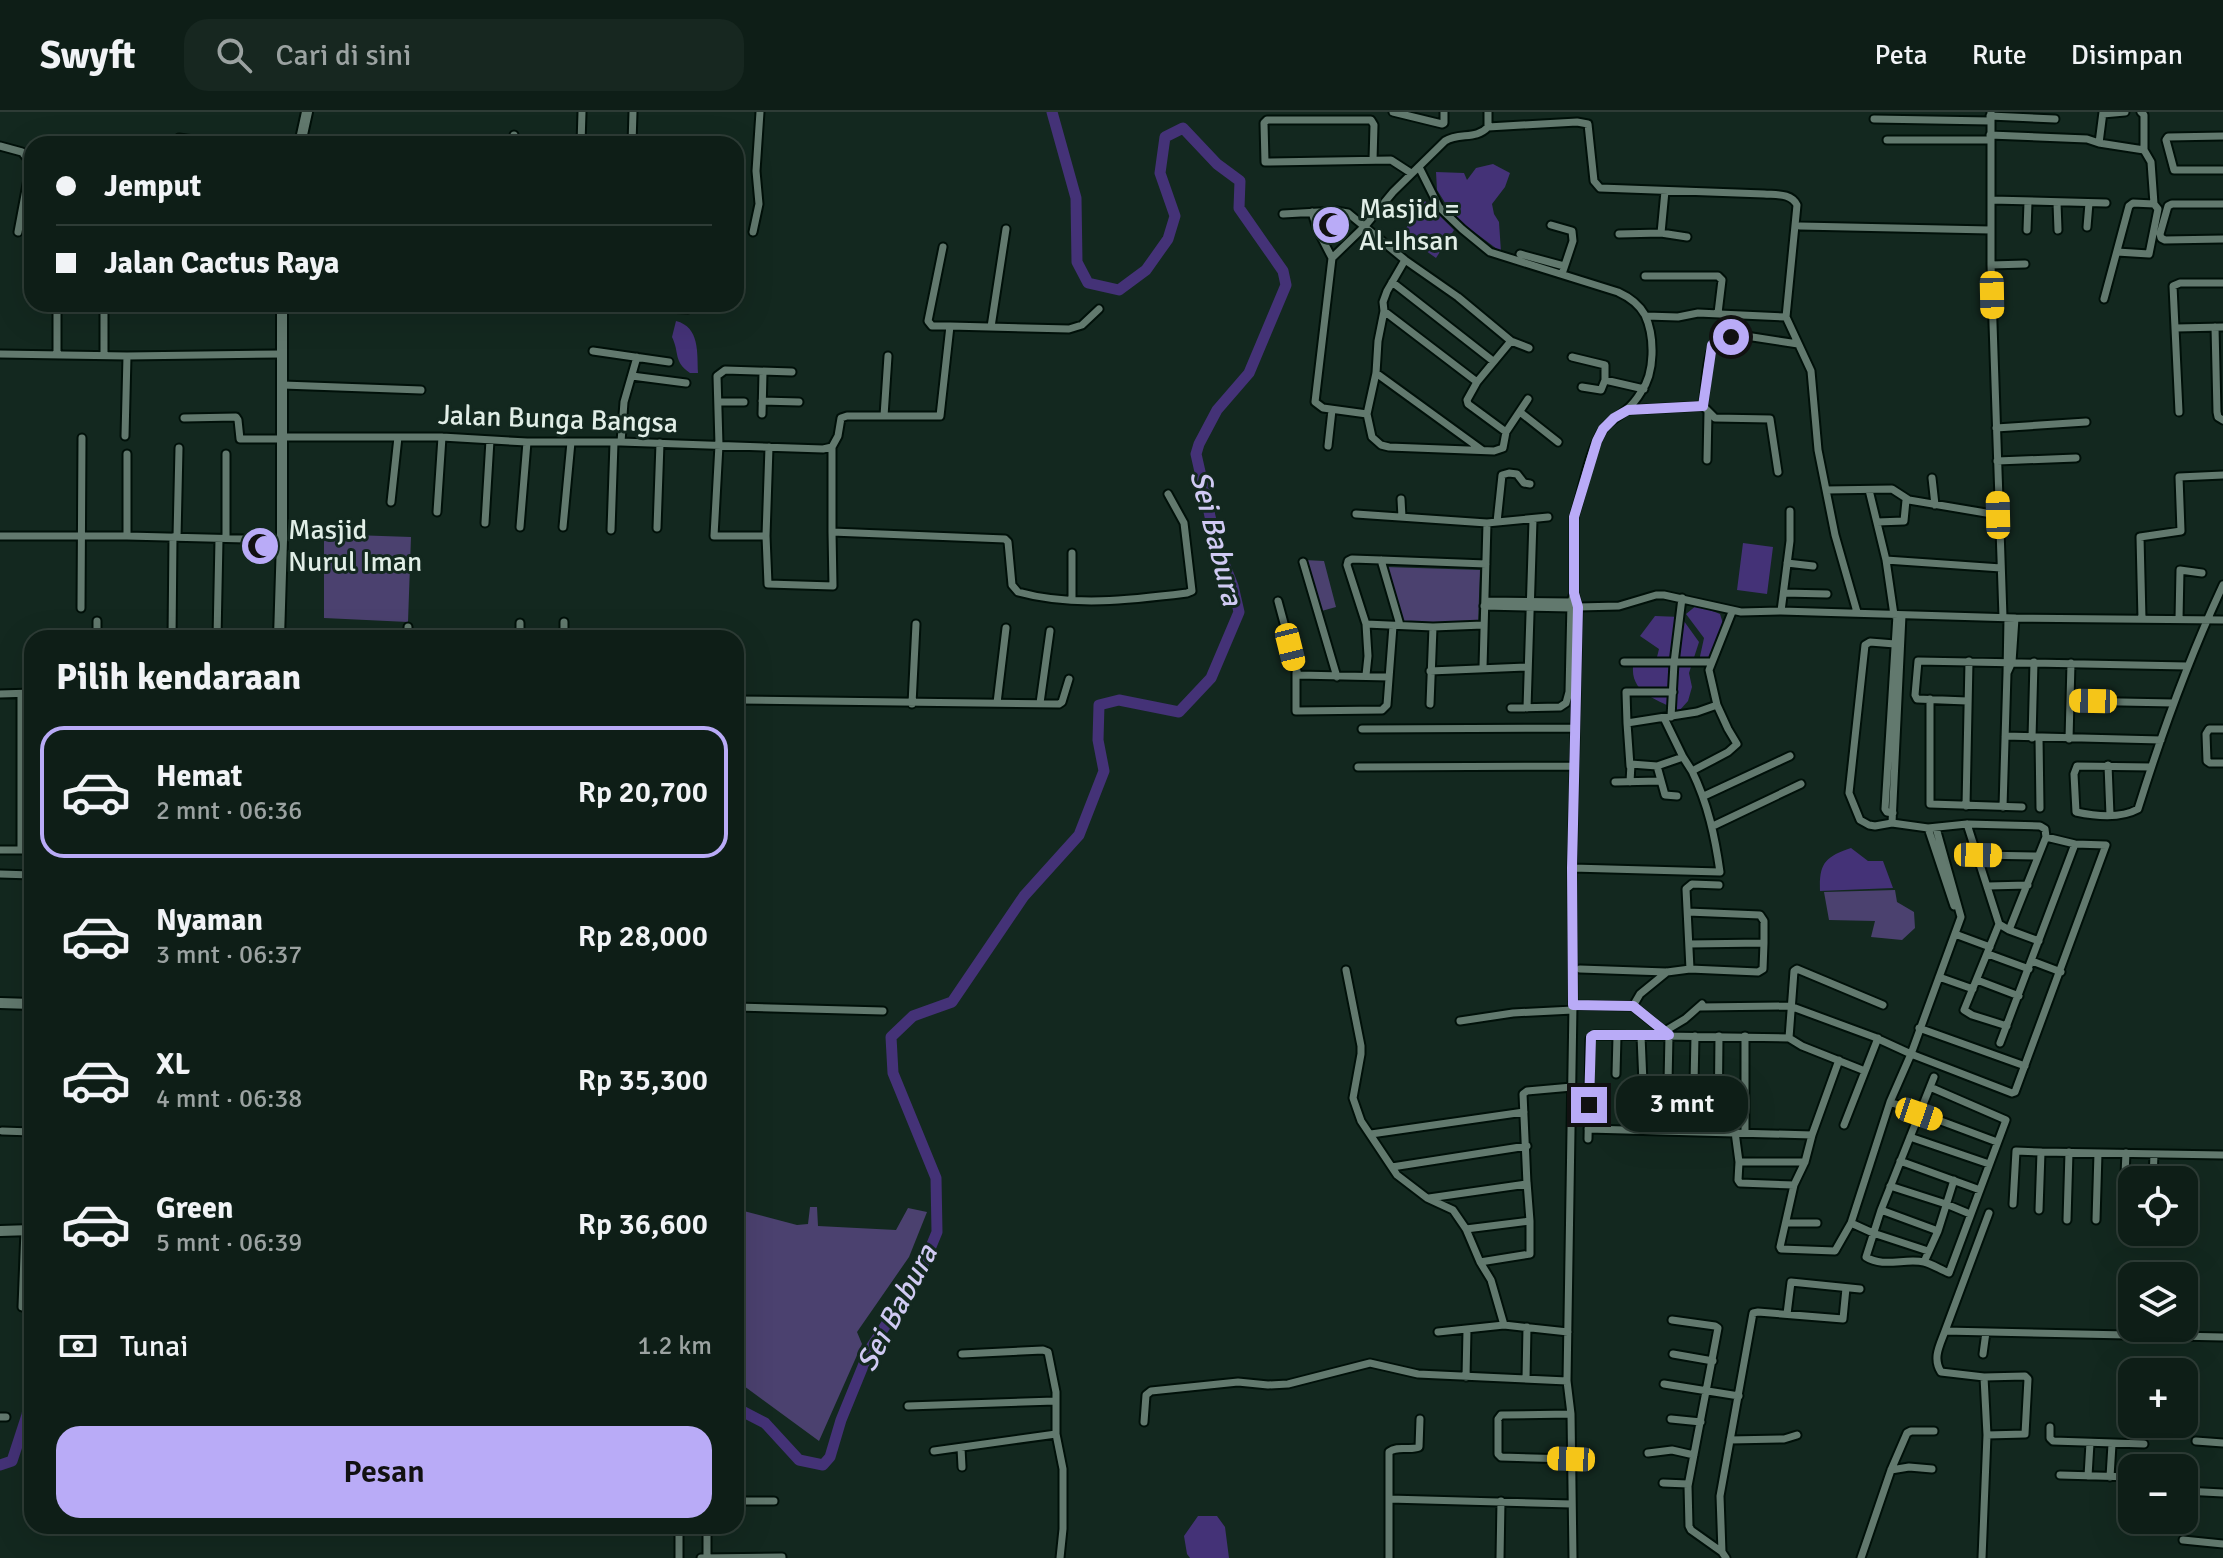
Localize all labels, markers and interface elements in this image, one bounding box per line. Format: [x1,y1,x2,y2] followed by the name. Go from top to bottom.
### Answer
[184,19,744,91] search box
[40,32,136,79] text: Swyft
[212,33,256,77] icon: search
[276,37,411,74] text: Cari di sini
[1875,38,1928,72] text: Peta
[1972,38,2027,72] text: Rute
[2071,38,2183,72] text: Disimpan
[104,168,201,205] text: Jemput
[1359,192,1460,258] place label: Masjid = Al-Ihsan
[1310,204,1352,246] mosque icon: Masjid = Al-Ihsan
[104,245,339,282] text: Jalan Cactus Raya
[1980,271,2004,319] car
[1713,319,1749,355] route start
[437,398,679,440] street label: Jalan Bunga Bangsa
[1181,467,1251,610] water label: Sei Babura
[1986,491,2010,539] car
[288,513,422,579] place label: Masjid Nurul Iman
[239,525,281,567] mosque icon: Masjid Nurul Iman
[1273,621,1307,673] car
[56,655,301,700] text: Pilih kendaraan
[2069,689,2117,713] car
[60,756,132,828] icon: car
[156,758,242,795] text: Hemat
[578,774,708,811] text: Rp 20,700
[156,795,302,827] text: 2 mnt · 06:36
[1954,843,2002,867] car
[60,900,132,972] icon: car
[156,902,263,939] text: Nyaman
[578,918,708,955] text: Rp 28,000
[156,939,302,971] text: 3 mnt · 06:37
[60,1044,132,1116] icon: car
[156,1046,190,1083] text: XL
[578,1062,708,1099] text: Rp 35,300
[1617,1077,1749,1133] callout: 3 mnt
[156,1083,302,1115] text: 4 mnt · 06:38
[1571,1087,1607,1123] route end
[1650,1088,1714,1120] text: 3 mnt
[1892,1095,1946,1133] car
[2118,1166,2198,1534] map controls
[2118,1166,2198,1246] button: locate
[60,1188,132,1260] icon: car
[156,1190,233,1227] text: Green
[578,1206,708,1243] text: Rp 36,600
[156,1227,302,1259] text: 5 mnt · 06:39
[848,1238,946,1378] water label: Sei Babura
[2118,1262,2198,1342] button: layers
[56,1324,100,1368] icon: cash
[120,1328,188,1365] text: Tunai
[638,1330,712,1362] text: 1.2 km
[2118,1358,2198,1438] button: +
[56,1426,712,1518] button: Pesan
[1547,1446,1595,1472] car
[2118,1454,2198,1534] button: −

